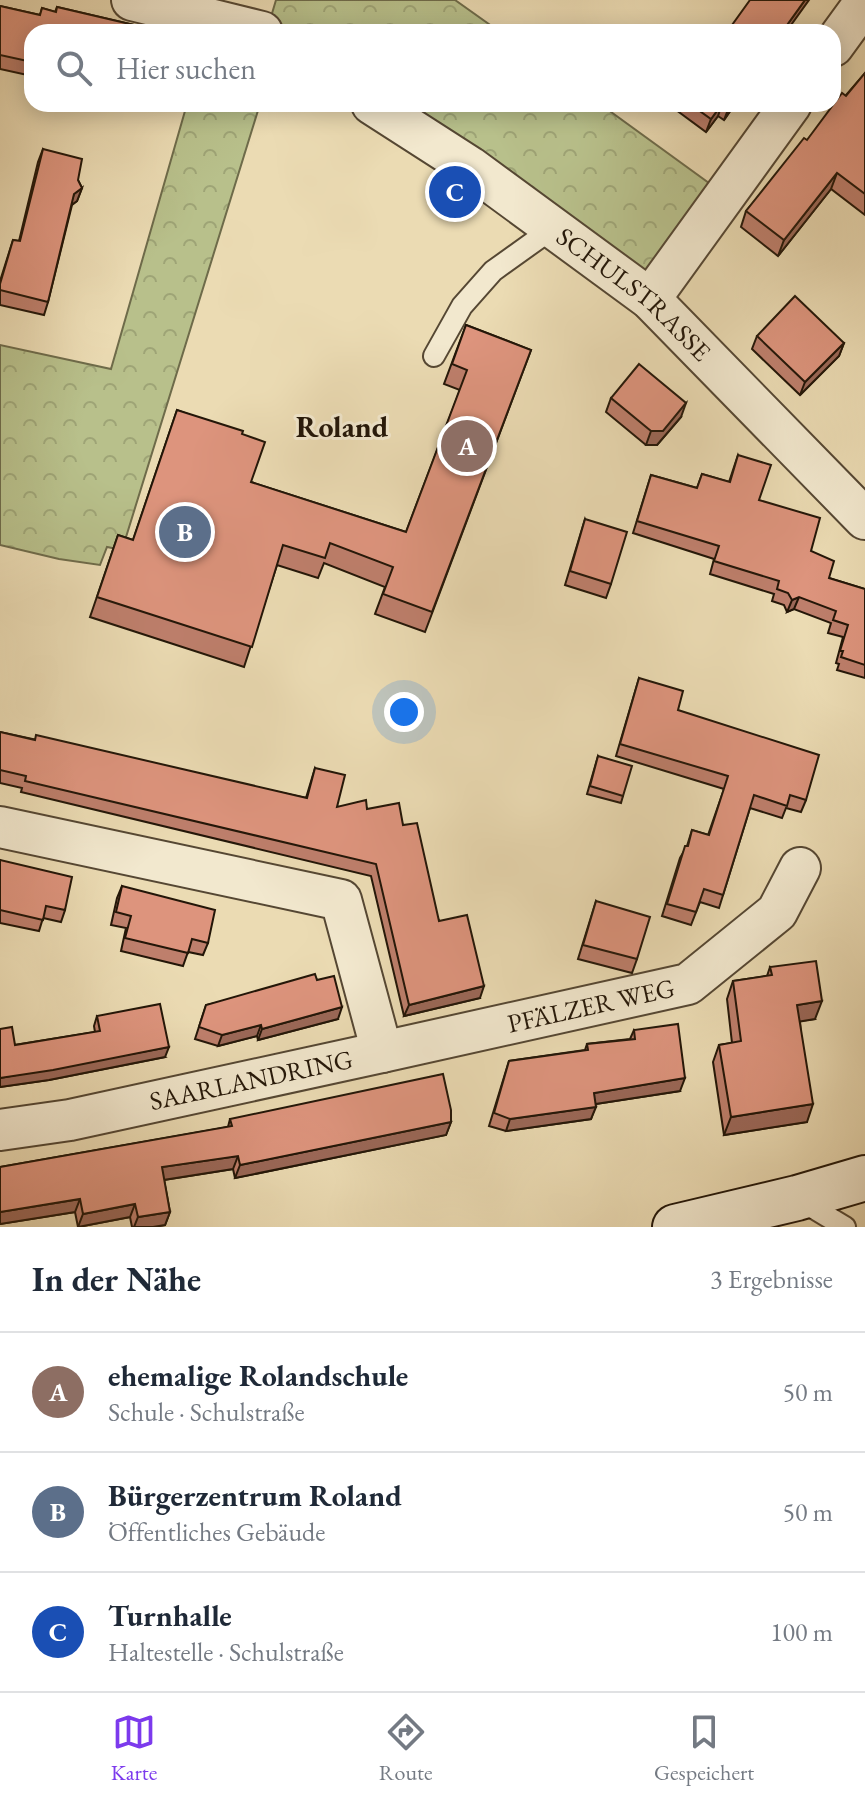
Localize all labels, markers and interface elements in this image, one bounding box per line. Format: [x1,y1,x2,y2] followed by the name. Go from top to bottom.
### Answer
[24,24,841,112] search box
[52,46,96,90] icon: search
[116,49,256,88] text: Hier suchen
[429,162,481,222] pin: C
[550,219,718,369] street label: SCHULSTRASSE
[296,407,389,446] district label: Roland
[441,416,493,476] pin: A
[159,502,211,562] pin: B
[384,692,424,732] your location
[504,970,678,1041] street label: PFÄLZER WEG
[146,1042,356,1118] street label: SAARLANDRING
[32,1257,201,1301] text: In der Nähe
[710,1262,833,1296] text: 3 Ergebnisse
[108,1356,408,1395] text: ehemalige Rolandschule
[49,1375,67,1409] text: A
[783,1375,833,1409] text: 50 m
[108,1395,305,1429] text: Schule · Schulstraße
[108,1476,402,1515] text: Bürgerzentrum Roland
[50,1495,66,1529] text: B
[783,1495,833,1529] text: 50 m
[108,1515,325,1549] text: Öffentliches Gebäude
[108,1596,232,1635] text: Turnhalle
[49,1615,67,1649] text: C
[770,1615,833,1649] text: 100 m
[108,1635,344,1669] text: Haltestelle · Schulstraße
[111,1710,157,1787] tab: Karte
[379,1710,433,1787] tab: Route
[654,1710,754,1787] tab: Gespeichert

